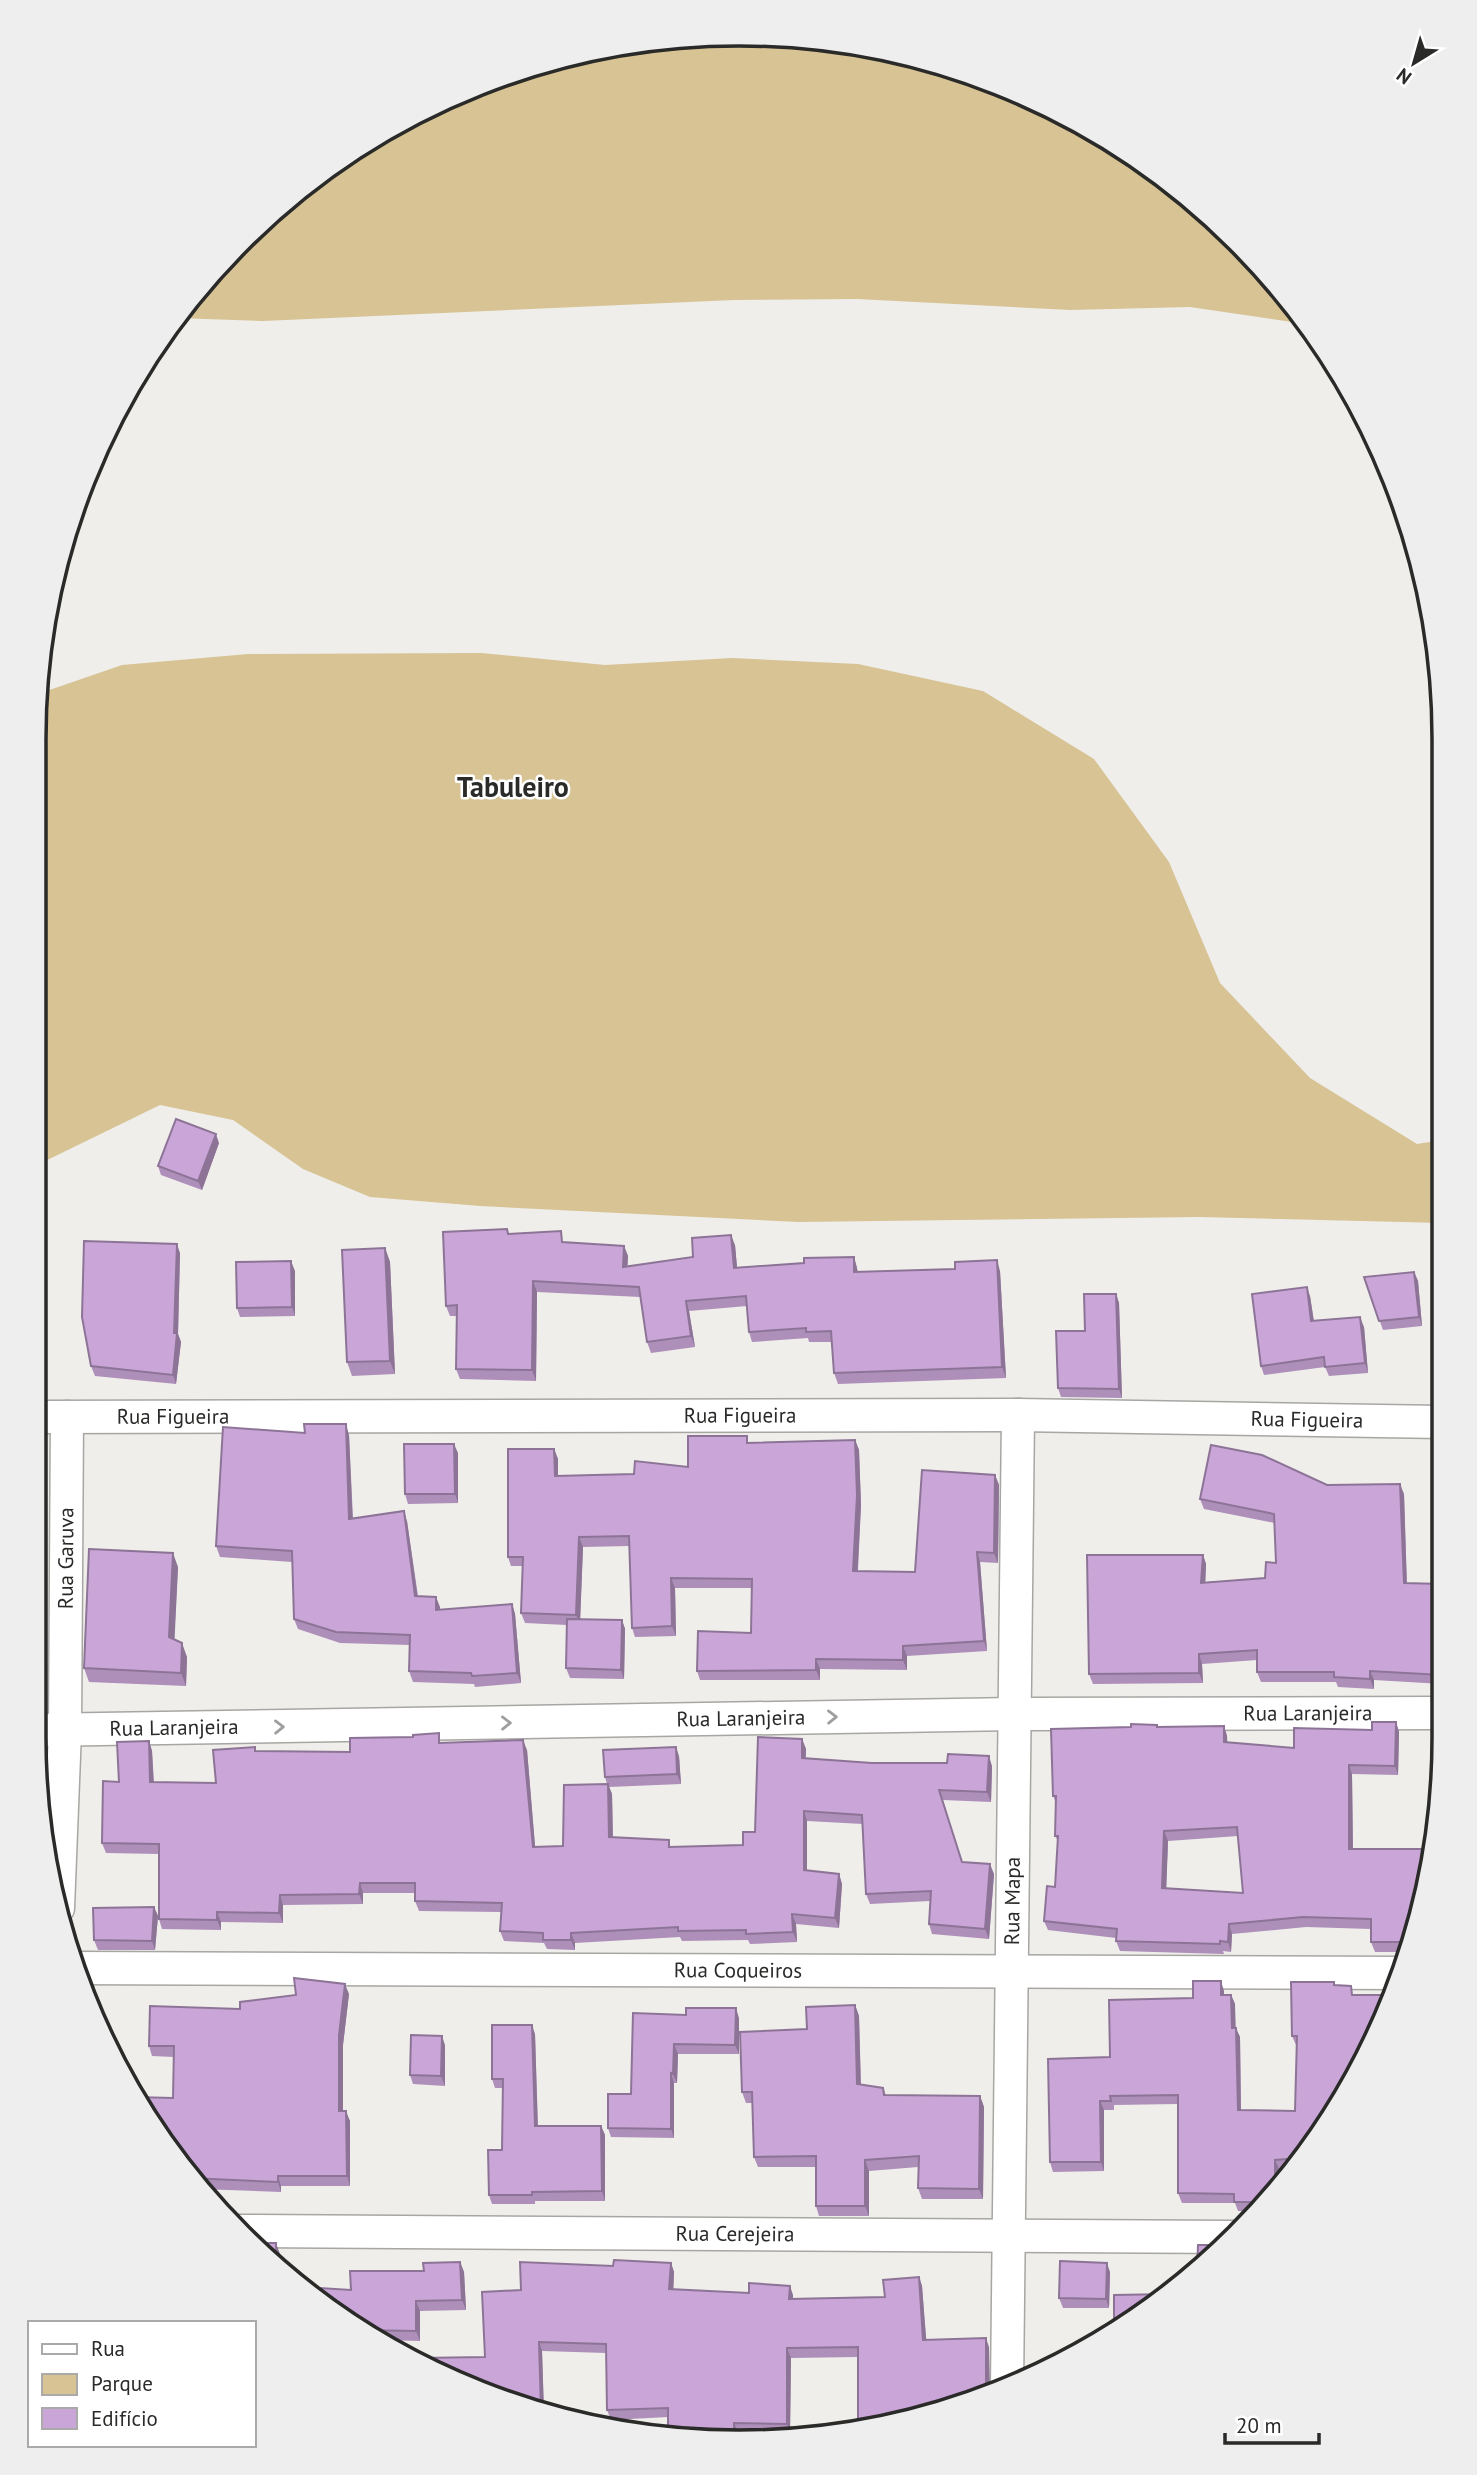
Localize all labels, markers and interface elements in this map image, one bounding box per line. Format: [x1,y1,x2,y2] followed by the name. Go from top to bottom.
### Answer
[1379,28,1449,98] north arrow
[1392,63,1416,90] text: N
[457,768,569,805] district label: Tabuleiro
[684,1401,796,1429] street label: Rua Figueira
[117,1403,229,1430] street label: Rua Figueira
[1250,1405,1364,1434] street label: Rua Figueira
[52,1507,79,1609] street label: Rua Garuva
[1243,1699,1372,1726] street label: Rua Laranjeira
[676,1703,806,1733] street label: Rua Laranjeira
[826,1710,837,1725] one-way arrow
[109,1713,239,1742] street label: Rua Laranjeira
[501,1715,512,1731] one-way arrow
[274,1719,284,1735] one-way arrow
[998,1857,1026,1945] street label: Rua Mapa
[674,1956,802,1984] street label: Rua Coqueiros
[675,2220,795,2247] street label: Rua Cerejeira
[28,2321,256,2447] legend
[91,2335,125,2362] text: Rua
[91,2370,153,2397] text: Parque
[1225,2402,1320,2446] scale bar
[91,2405,158,2432] text: Edifício
[1236,2412,1282,2439] text: 20 m

